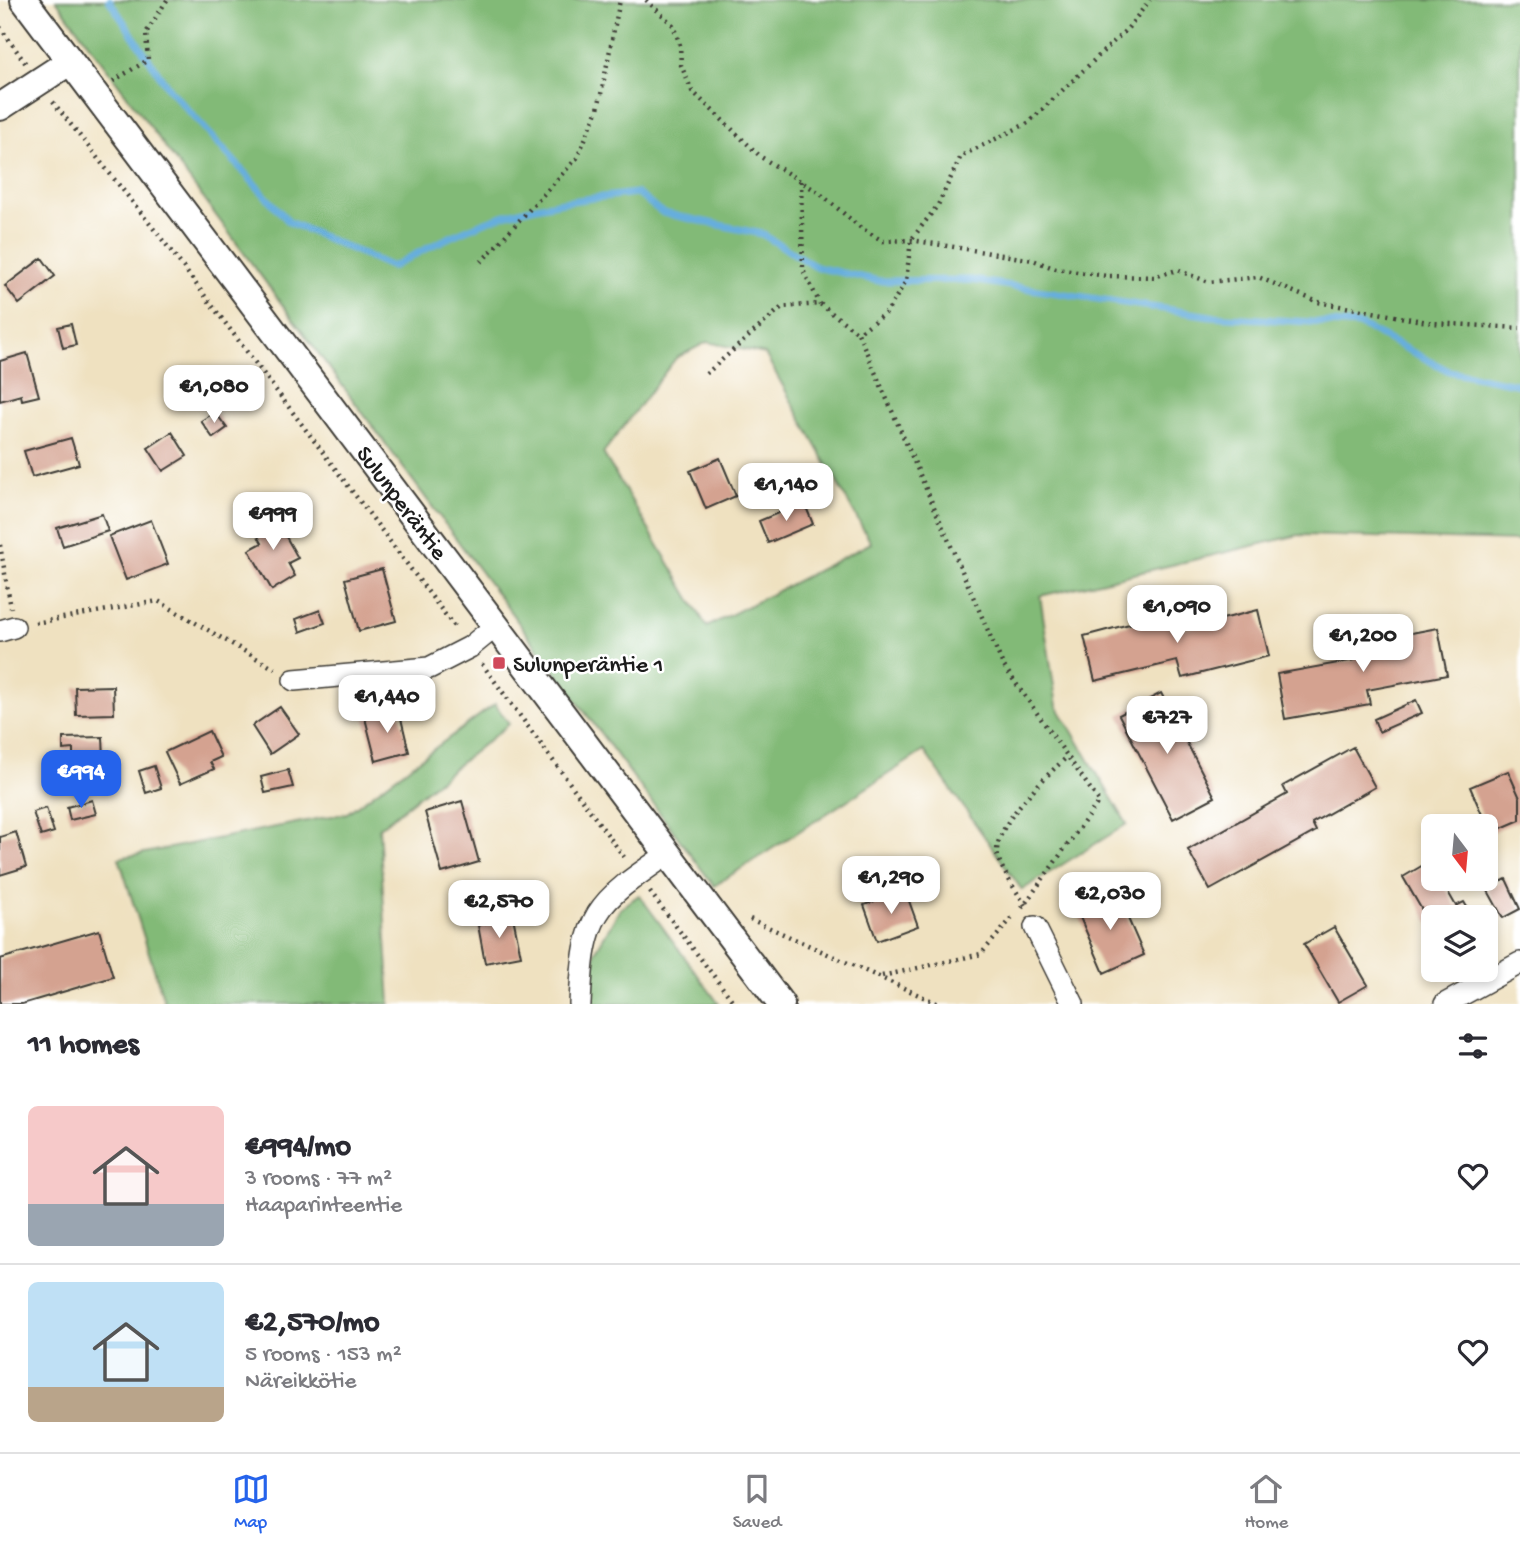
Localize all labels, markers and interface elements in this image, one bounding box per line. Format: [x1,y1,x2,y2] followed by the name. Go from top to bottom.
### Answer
[157,366,271,425] pin: €1,080
[180,374,248,401] text: €1,080
[348,441,453,567] street label: Sulunperäntie
[729,463,843,523] pin: €1,140
[754,472,818,499] text: €1,140
[232,492,314,552] pin: €999
[249,501,297,528] text: €999
[1120,586,1234,645] pin: €1,090
[1143,594,1211,621] text: €1,090
[1306,614,1420,674] pin: €1,200
[1329,623,1397,650] text: €1,200
[513,652,664,681] place label: Sulunperäntie 1
[491,655,507,671] marker: Sulunperäntie 1
[330,676,444,735] pin: €1,440
[354,684,420,711] text: €1,440
[1126,696,1208,756] pin: €727
[1143,705,1191,732] text: €727
[40,750,122,810] pin: €994
[57,759,105,786] text: €994
[1421,814,1498,891] north arrow
[1421,814,1498,982] map controls
[834,856,948,916] pin: €1,290
[858,865,924,892] text: €1,290
[1053,872,1167,932] pin: €2,030
[442,880,556,940] pin: €2,570
[1075,881,1145,908] text: €2,030
[464,889,534,916] text: €2,570
[1421,905,1498,982] button: layers
[1454,1027,1492,1065] icon: filters
[28,1029,139,1064] text: 11 homes
[245,1131,351,1166] text: €994/mo
[84,1134,168,1218] icon: home
[1454,1157,1492,1195] icon: heart
[245,1166,392,1193] text: 3 rooms · 77 m²
[245,1193,402,1220] text: Haaparinteentie
[245,1307,379,1342] text: €2,570/mo
[84,1310,168,1394] icon: home
[1454,1333,1492,1371] icon: heart
[245,1342,402,1369] text: 5 rooms · 153 m²
[245,1369,356,1396] text: Näreikkötie
[232,1470,270,1535] tab: Map
[733,1470,781,1535] tab: Saved
[1244,1470,1288,1535] tab: Home

